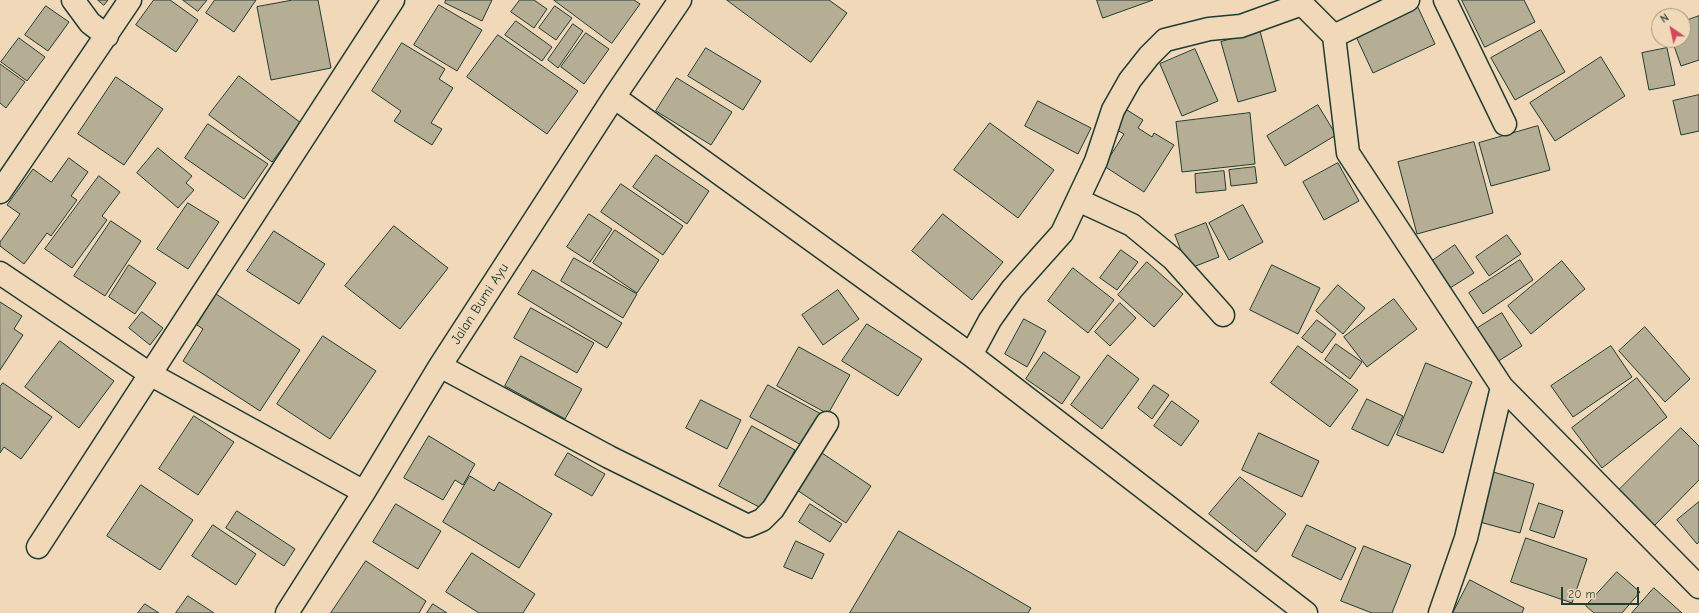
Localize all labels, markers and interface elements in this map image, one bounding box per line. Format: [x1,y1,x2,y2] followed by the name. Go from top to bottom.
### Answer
[1651,8,1691,48] north arrow
[1658,11,1671,26] text: N
[448,260,512,348] street label: Jalan Bumi Ayu
[1563,579,1641,605] scale bar
[1568,587,1596,601] text: 20 m

